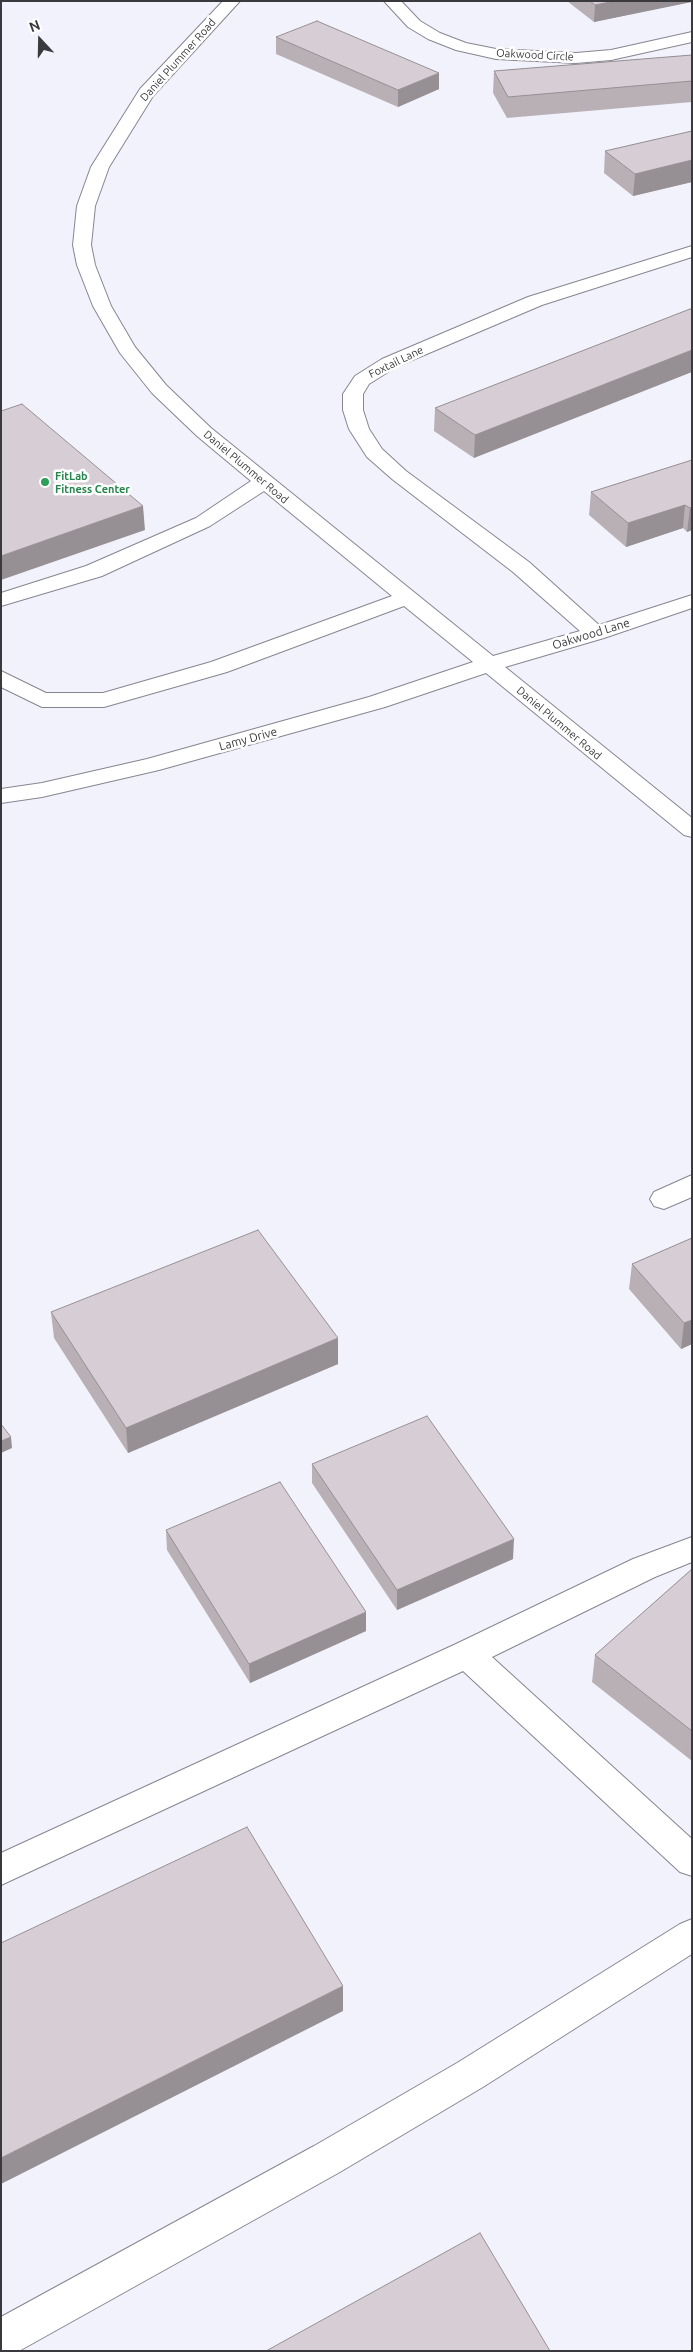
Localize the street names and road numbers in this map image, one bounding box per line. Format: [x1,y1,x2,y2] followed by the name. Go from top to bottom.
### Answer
[137,16,219,104] street label: Daniel Plummer Road
[496,46,574,64] street label: Oakwood Circle
[366,343,426,381] street label: Foxtail Lane
[201,428,291,506] street label: Daniel Plummer Road
[550,615,632,653] street label: Oakwood Lane
[514,684,604,762] street label: Daniel Plummer Road
[217,724,279,754] street label: Lamy Drive

